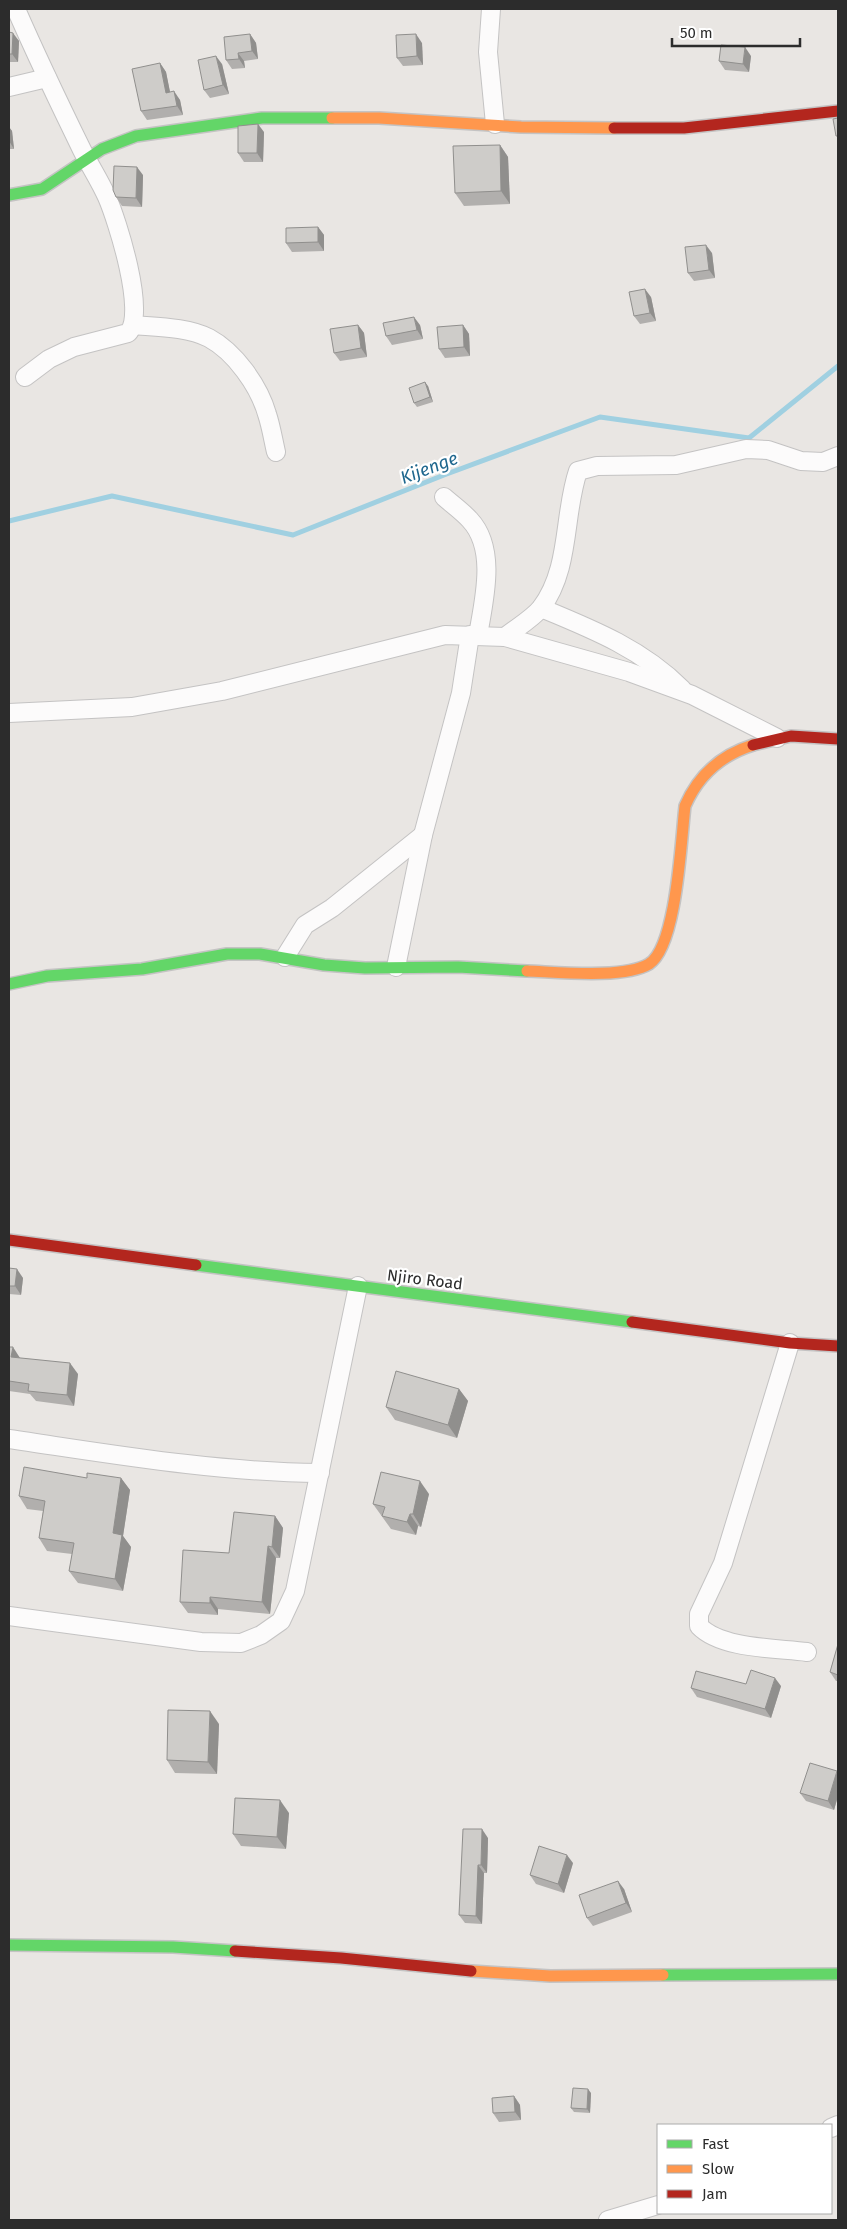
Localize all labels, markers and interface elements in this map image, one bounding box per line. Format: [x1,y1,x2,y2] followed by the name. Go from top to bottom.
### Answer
[672,15,800,47] scale bar
[680,24,713,42] text: 50 m
[397,447,461,489] water label: Kijenge
[386,1265,464,1294] street label: Njiro Road
[657,2124,832,2214] legend
[702,2135,729,2153] text: Fast
[702,2160,734,2178] text: Slow
[702,2185,728,2203] text: Jam

